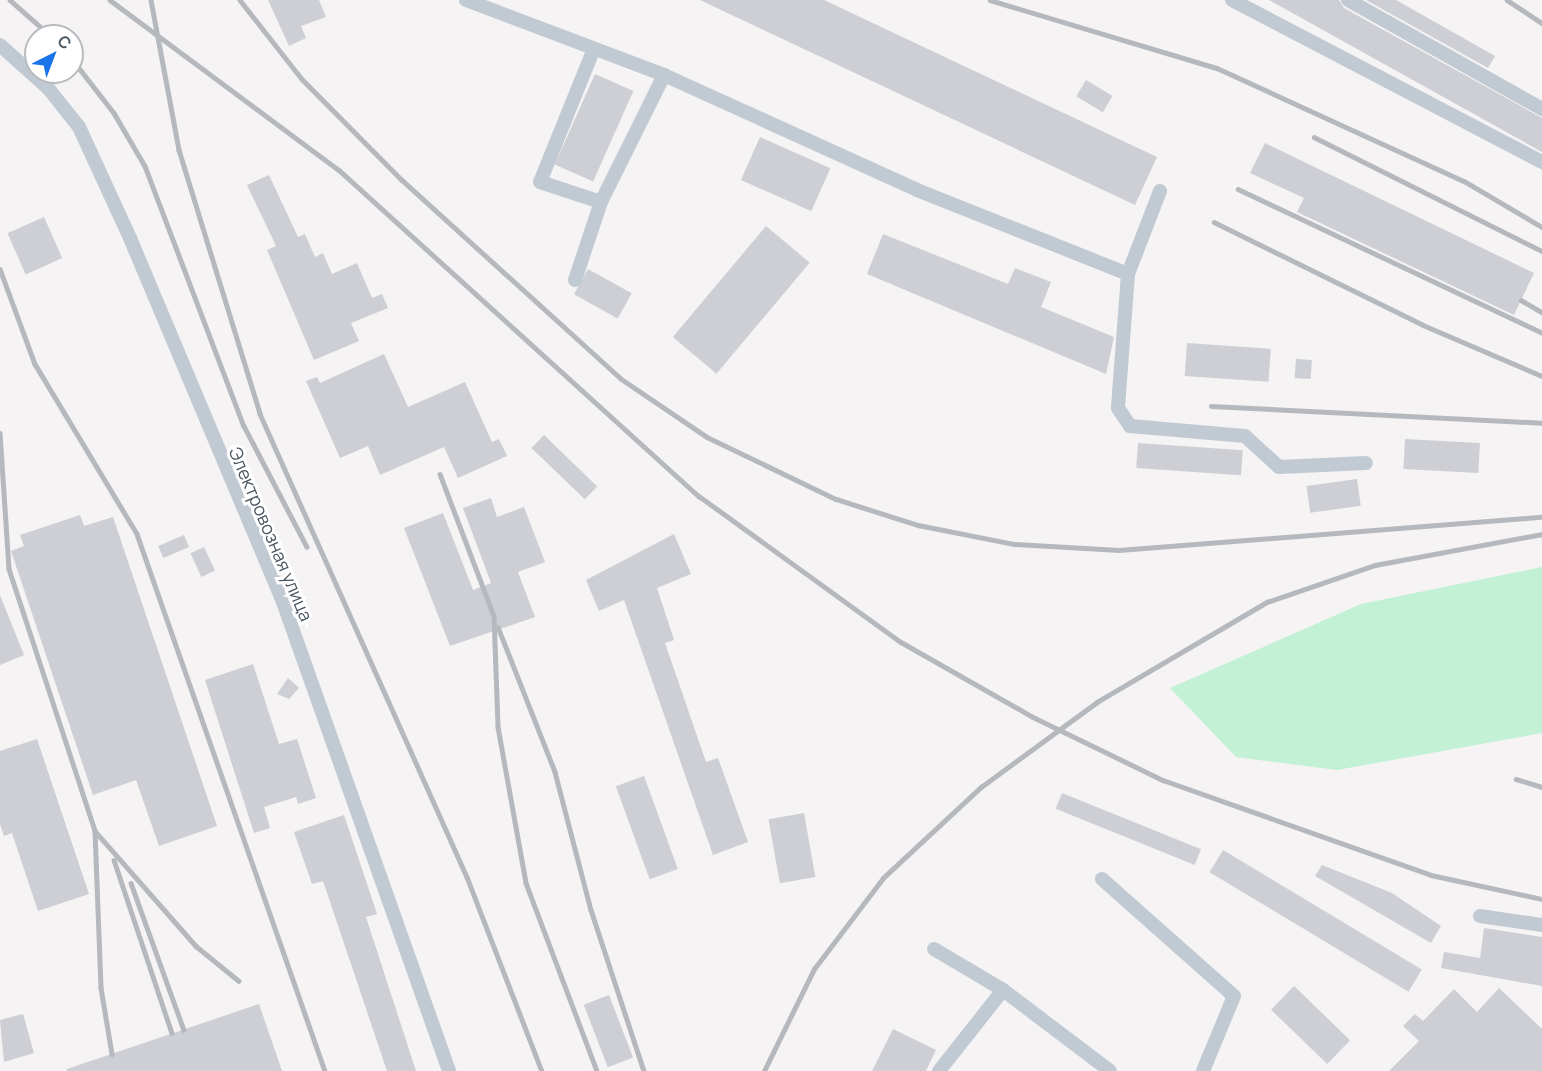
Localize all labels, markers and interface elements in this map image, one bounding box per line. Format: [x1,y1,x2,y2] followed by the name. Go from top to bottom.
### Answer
[24,24,84,84] north arrow
[53,30,76,54] text: С
[224,444,318,624] street label: Электровозная улица

